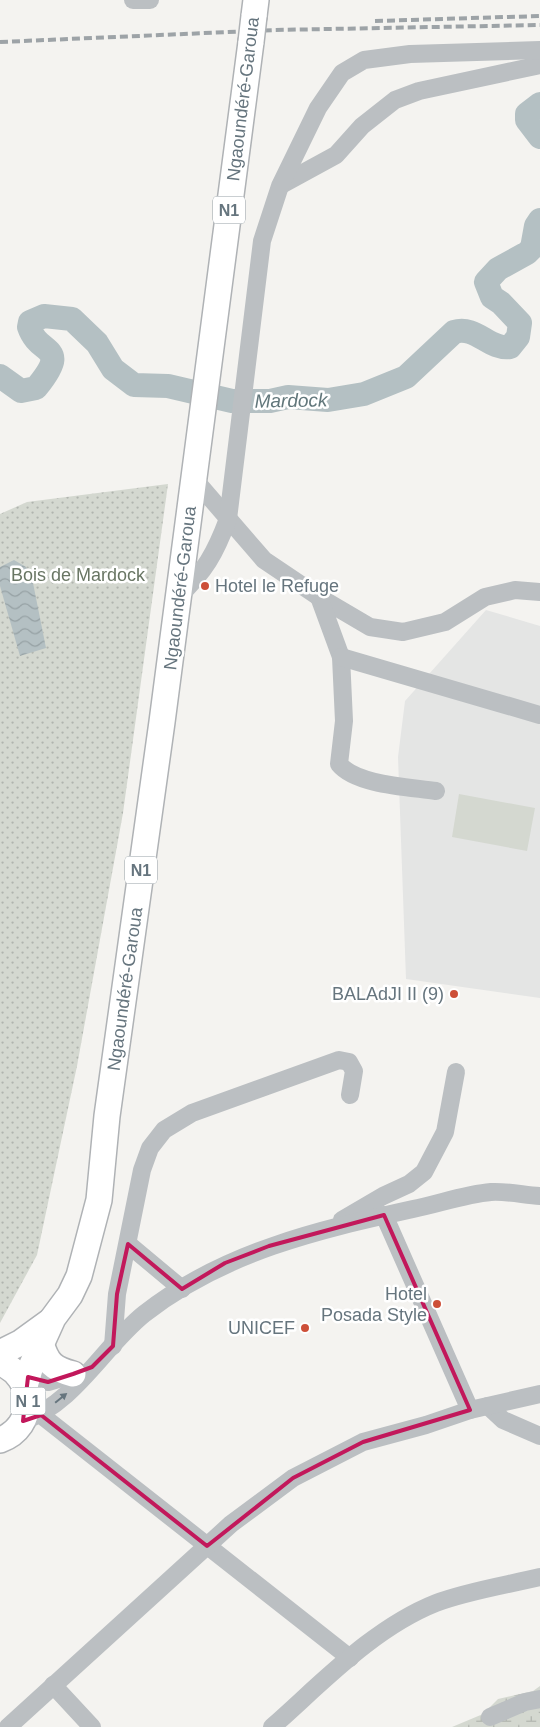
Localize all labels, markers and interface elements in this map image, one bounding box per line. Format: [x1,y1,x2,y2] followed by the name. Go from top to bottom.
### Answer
[223,15,263,182] street label: Ngaoundéré-Garoua
[213,196,245,224] road number: N1
[254,389,329,412] water label: Mardock
[160,504,200,671] street label: Ngaoundéré-Garoua
[11,565,146,585] park label: Bois de Mardock
[215,576,339,596] place label: Hotel le Refuge
[199,580,211,592] marker: Hotel le Refuge
[125,856,157,884] road number: N1
[104,905,147,1072] street label: Ngaoundéré-Garoua
[332,984,444,1004] place label: BALAdJI II (9)
[448,988,460,1000] marker: BALAdJI II (9)
[321,1284,427,1325] place label: Hotel Posada Style
[431,1298,443,1310] marker: Hotel Posada Style
[228,1318,295,1338] place label: UNICEF
[299,1322,311,1334] marker: UNICEF
[10,1388,46,1414] road number: N 1
[54,1393,67,1404] one-way arrow

